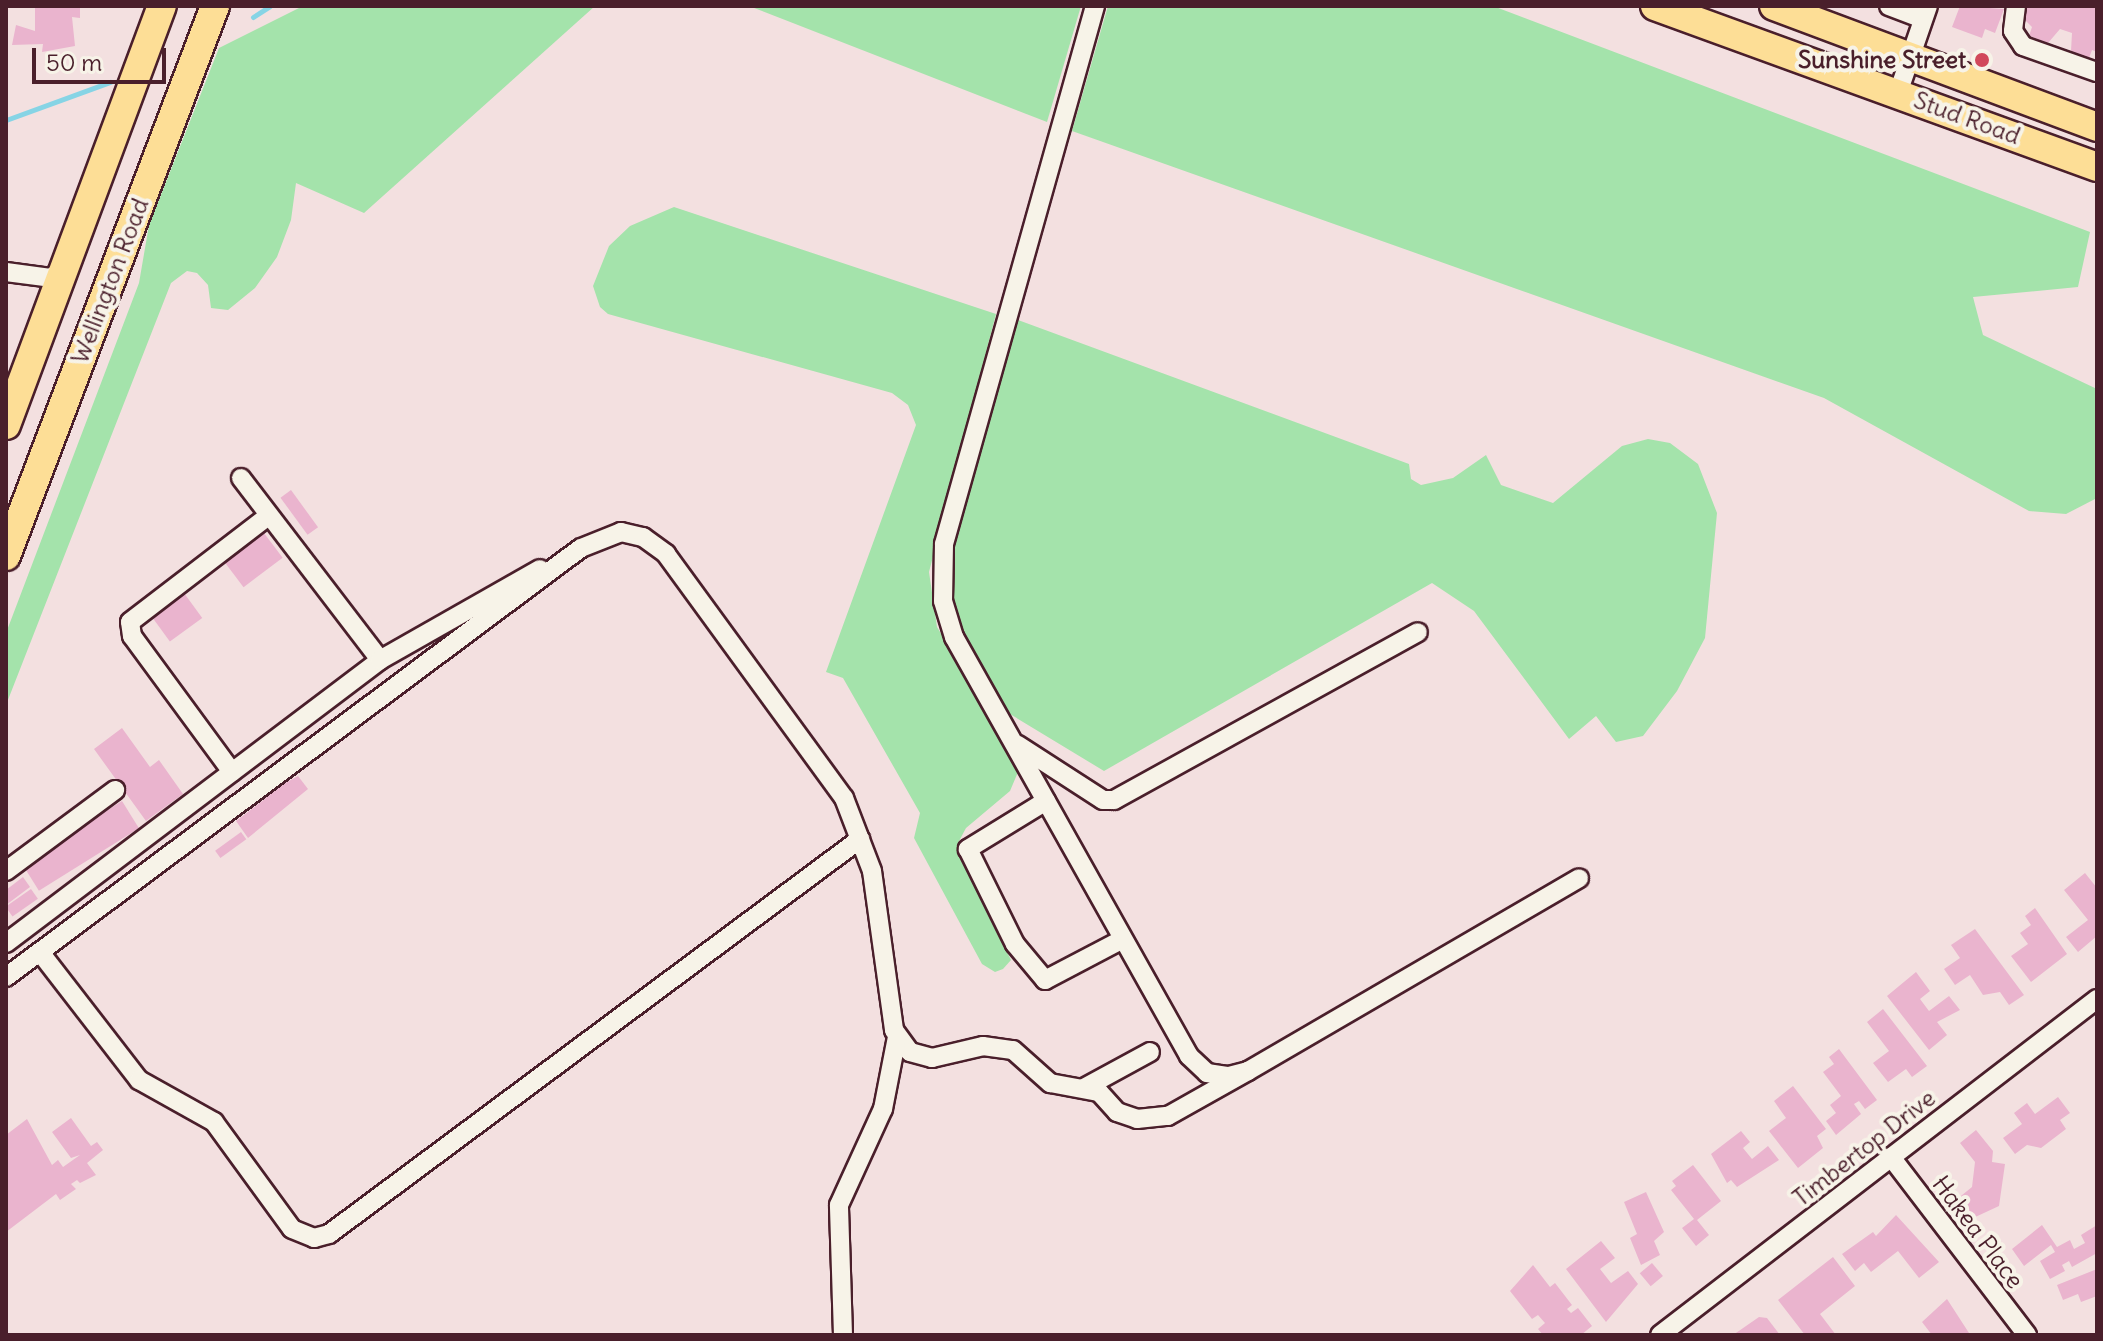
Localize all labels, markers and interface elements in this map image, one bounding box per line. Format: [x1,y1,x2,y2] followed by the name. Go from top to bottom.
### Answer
[36,32,170,82] scale bar
[1798,46,1966,74] place label: Sunshine Street
[46,47,102,77] text: 50 m
[1973,51,1991,69] marker: Sunshine Street
[1910,85,2024,151] street label: Stud Road
[65,194,155,368] street label: Wellington Road
[1787,1083,1941,1213] street label: Timbertop Drive
[1926,1170,2030,1294] street label: Hakea Place

